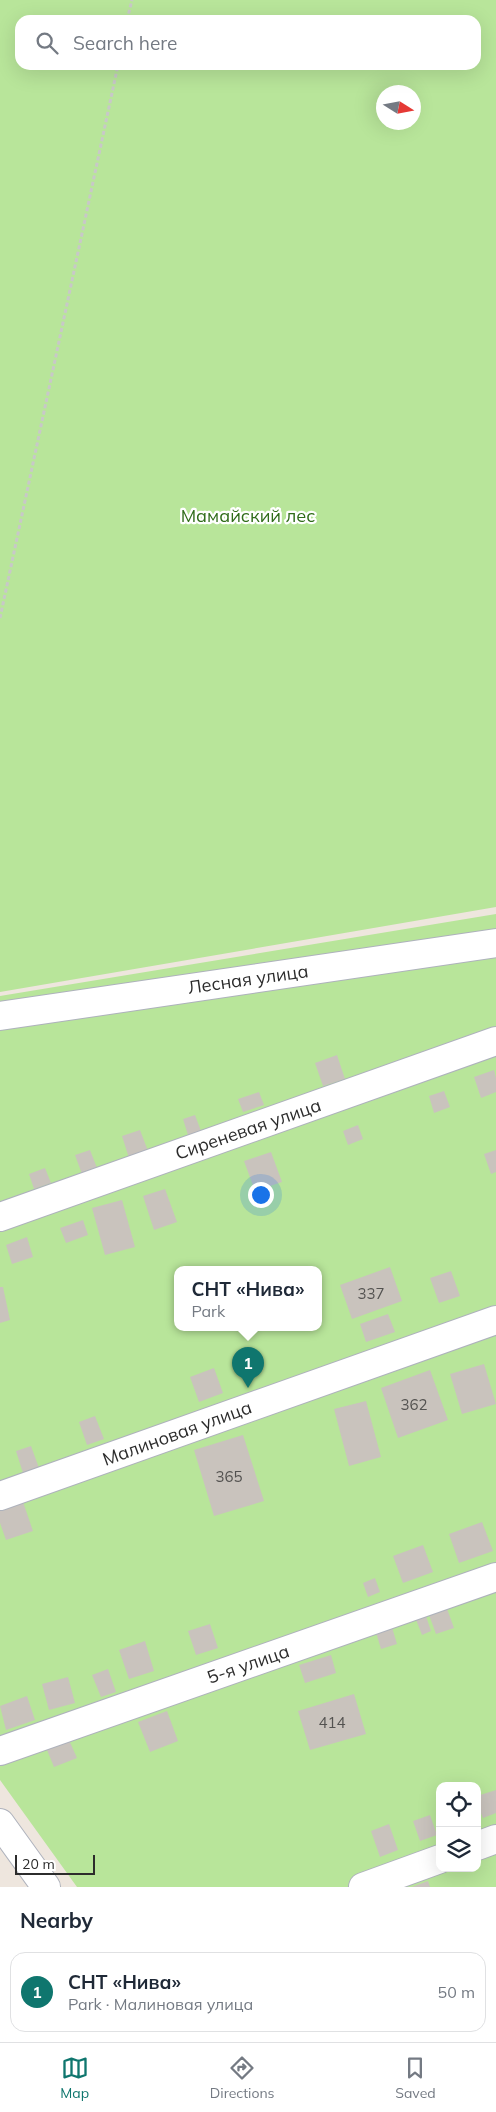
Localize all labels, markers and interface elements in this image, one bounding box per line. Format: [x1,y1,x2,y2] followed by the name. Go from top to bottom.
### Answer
[15,15,481,70] search box
[33,29,61,57] icon: search
[73,31,177,55] text: Search here
[376,85,421,130] north arrow
[181,504,315,527] park label: Мамайский лес
[186,959,310,999] street label: Лесная улица
[172,1093,324,1165] street label: Сиреневая улица
[248,1182,274,1208] your location
[174,1266,322,1331] popup
[191,1277,305,1301] text: СНТ «Нива»
[357,1284,385,1303] house number: 337
[191,1301,225,1321] text: Park
[232,1347,264,1388] pin: 1
[99,1395,255,1471] street label: Малиновая улица
[400,1395,428,1414] house number: 362
[215,1467,243,1486] house number: 365
[204,1639,292,1689] street label: 5-я улица
[318,1713,346,1732] house number: 414
[436,1782,481,1872] map controls
[436,1782,481,1827] button: locate
[436,1827,481,1872] button: layers
[15,1852,95,1875] scale bar
[22,1855,55,1873] text: 20 m
[20,1907,93,1933] text: Nearby
[68,1970,181,1994] text: СНТ «Нива»
[32,1982,42,2002] text: 1
[438,1982,475,2002] text: 50 m
[68,1994,253,2014] text: Park · Малиновая улица
[60,2054,89,2102] tab: Map
[210,2054,275,2102] tab: Directions
[395,2054,436,2102] tab: Saved

